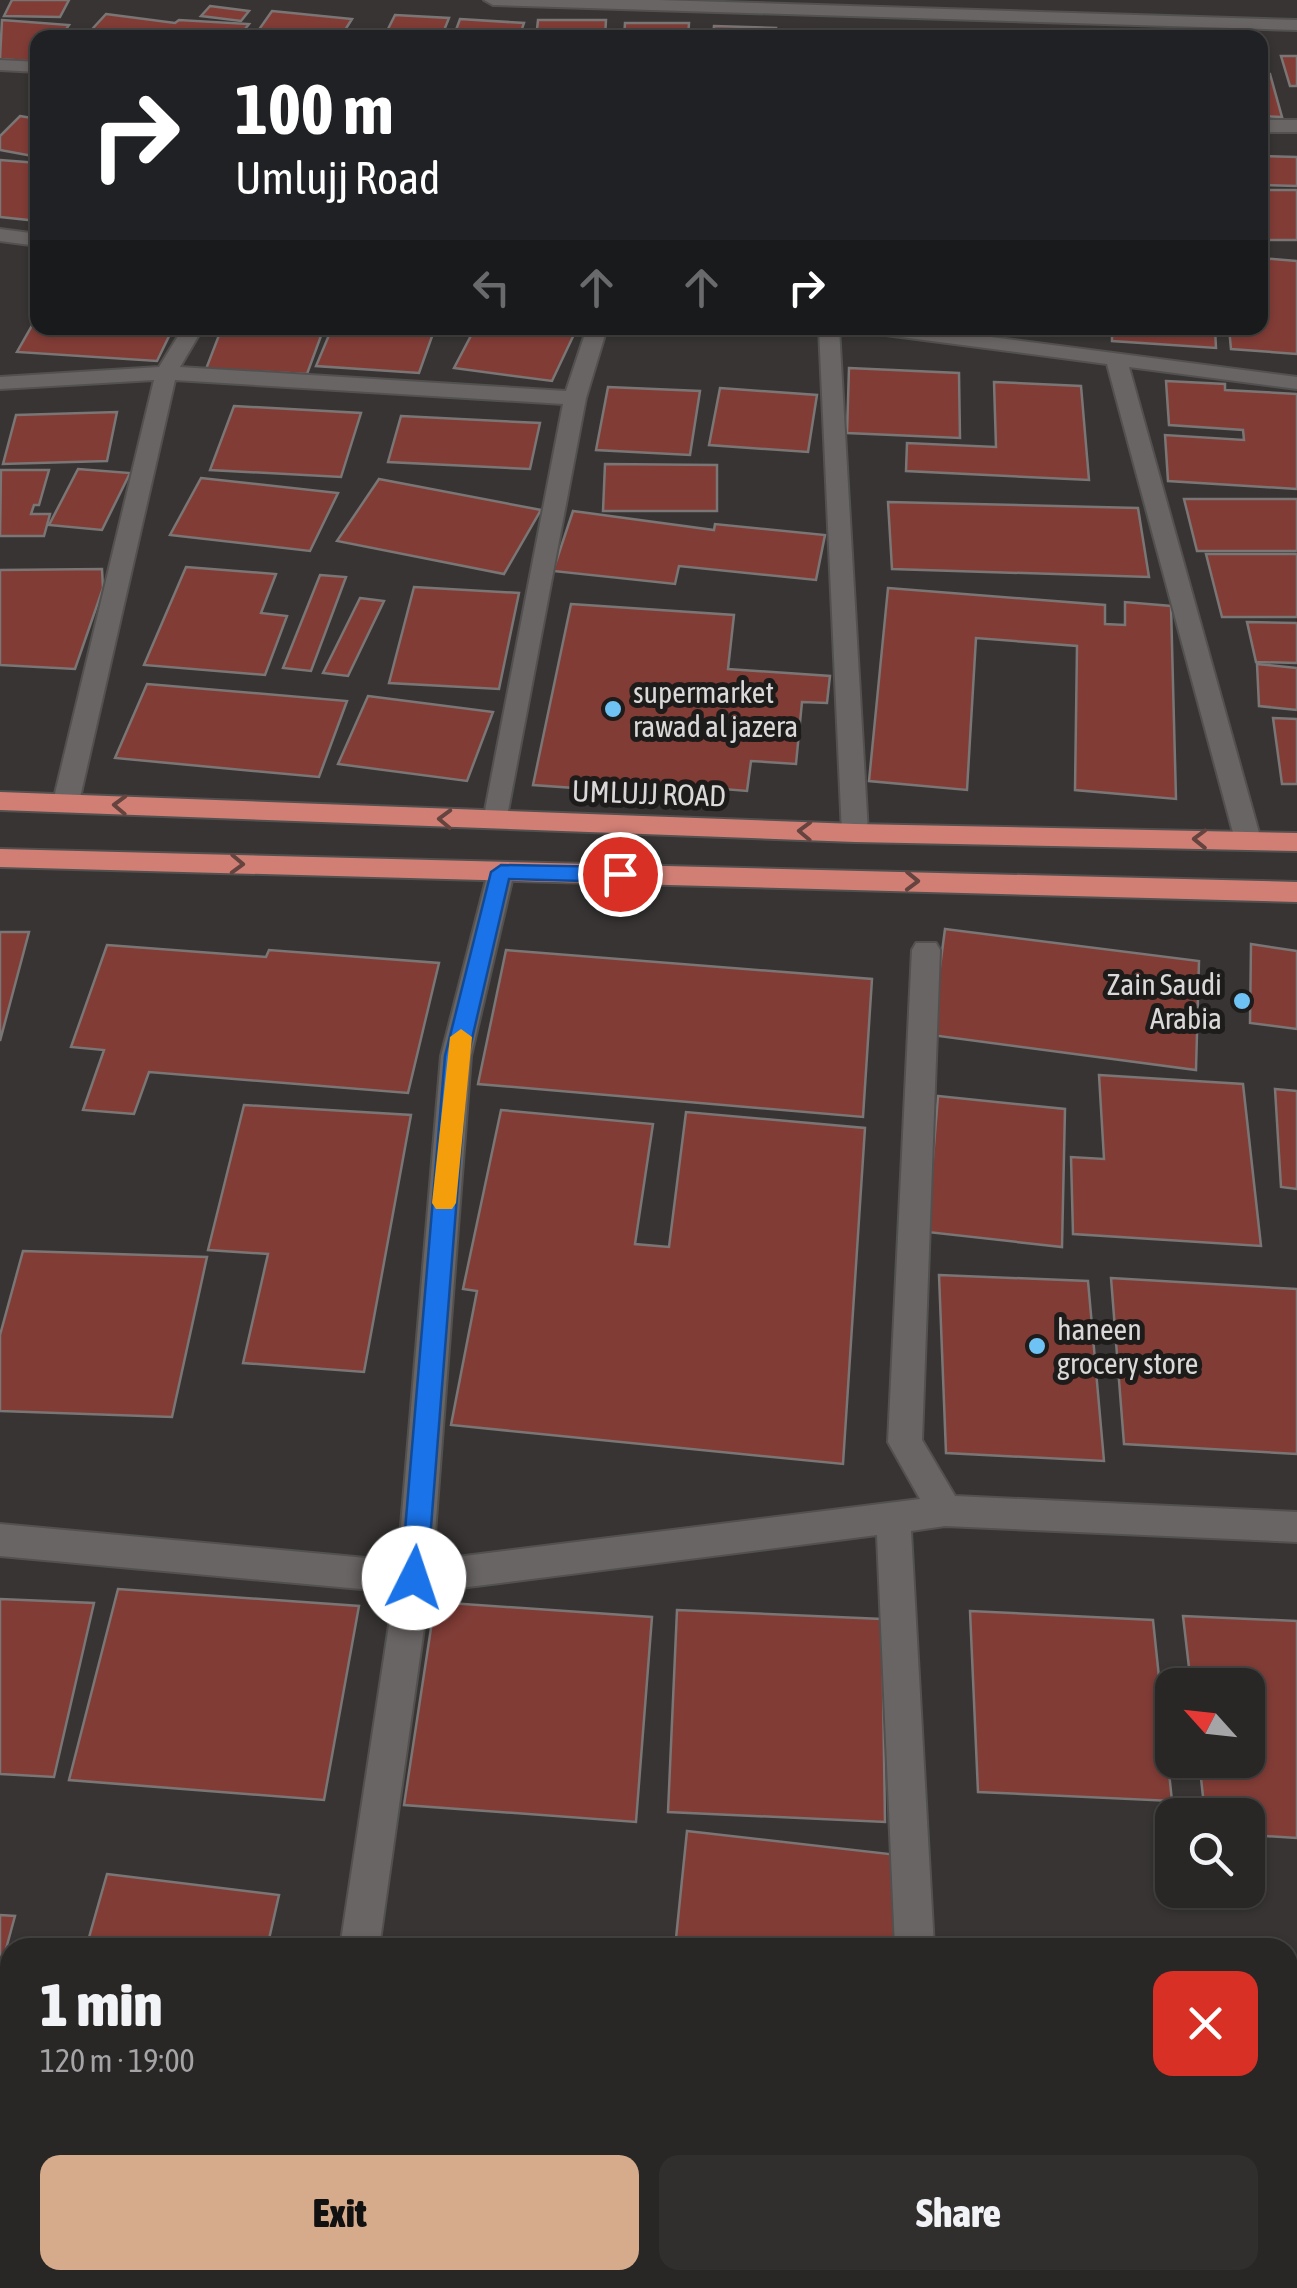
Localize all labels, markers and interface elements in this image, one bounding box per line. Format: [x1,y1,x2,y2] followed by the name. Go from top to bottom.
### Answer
[235,69,394,149] text: 100 m
[70,70,200,200] icon: right
[235,152,440,204] text: Umlujj Road
[464,260,519,315] icon: left
[569,260,624,315] icon: ahead
[674,260,729,315] icon: ahead
[779,260,834,315] icon: right
[633,675,798,743] place label: supermarket rawad al jazera
[602,698,624,720] marker: supermarket rawad al jazera
[571,773,727,813] street label: UMLUJJ ROAD
[112,794,128,815] one-way arrow
[436,808,452,829] one-way arrow
[796,821,812,842] one-way arrow
[1191,829,1207,850] one-way arrow
[578,832,663,917] pin
[593,847,648,902] icon: arrive
[230,853,246,874] one-way arrow
[905,871,921,892] one-way arrow
[1107,967,1222,1035] place label: Zain Saudi Arabia
[1231,990,1253,1012] marker: Zain Saudi Arabia
[1057,1312,1198,1380] place label: haneen grocery store
[1026,1335,1048,1357] marker: haneen grocery store
[362,1526,466,1630] position arrow
[1155,1668,1265,1778] north arrow
[1155,1668,1265,1908] map controls
[1155,1798,1265,1908] button: search
[40,1970,163,2039] text: 1 min
[1153,1971,1258,2076] button: close
[40,2042,195,2079] text: 120 m · 19:00
[40,2155,639,2270] button: Exit
[659,2155,1258,2270] button: Share

